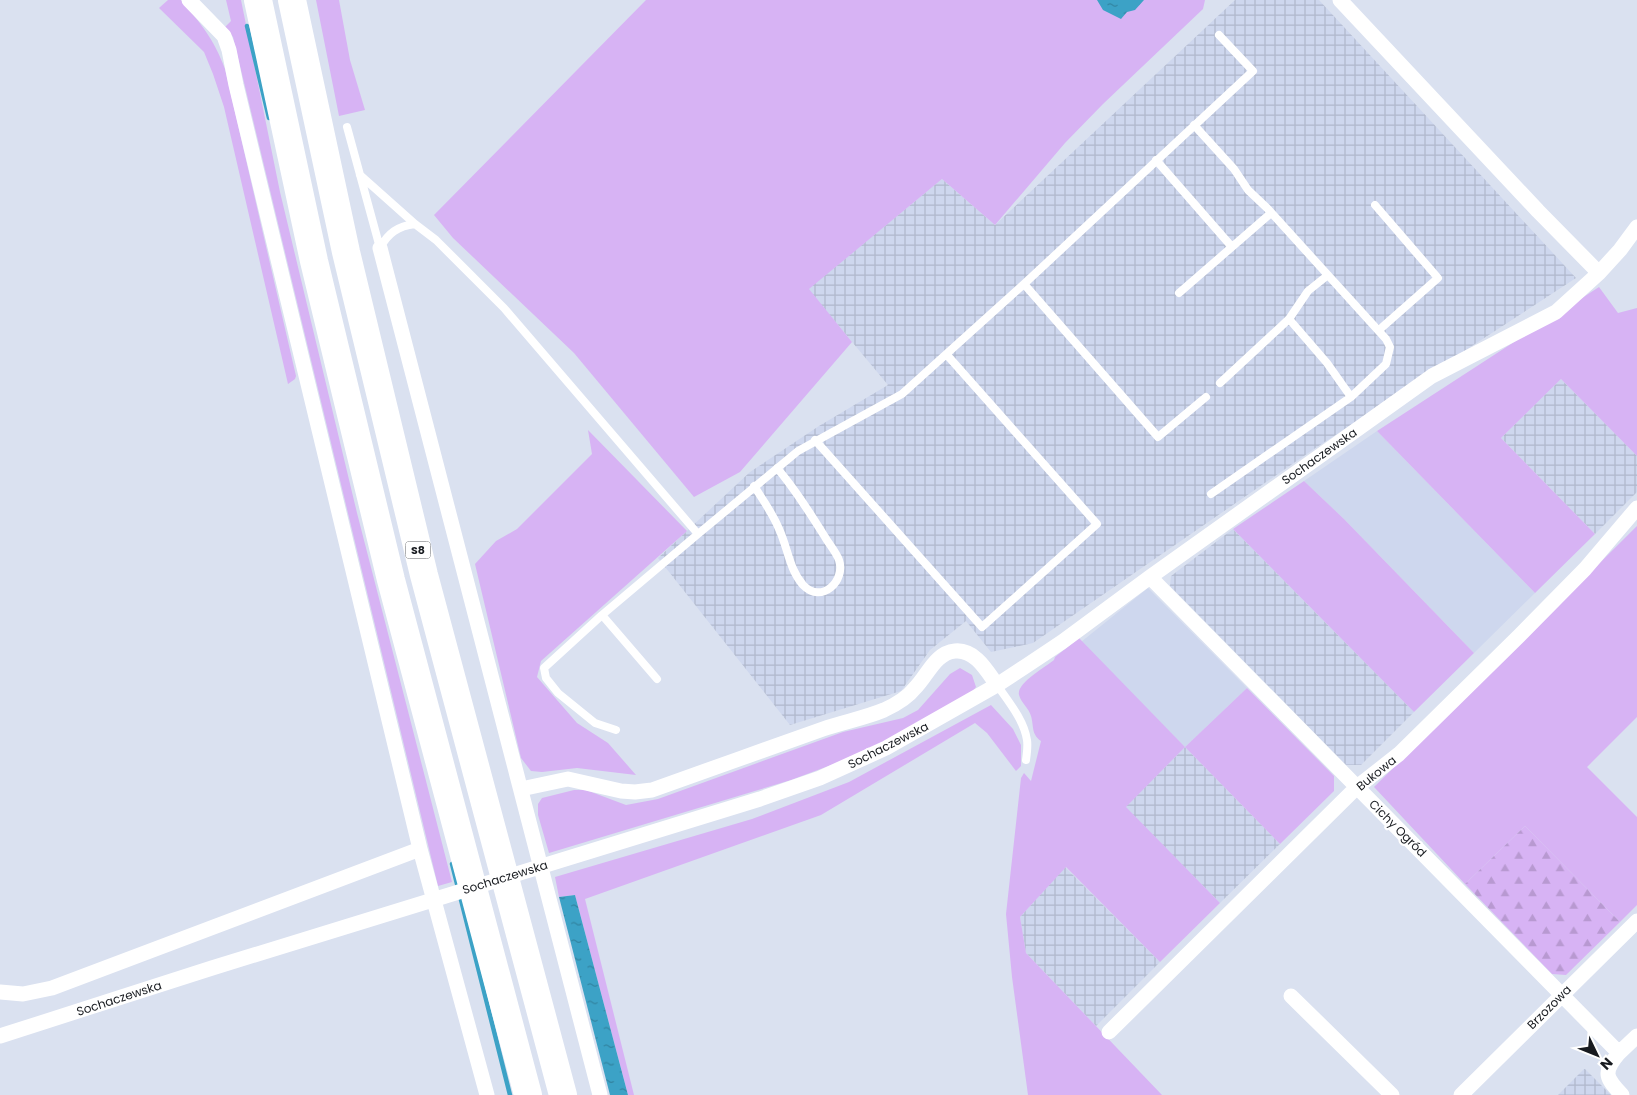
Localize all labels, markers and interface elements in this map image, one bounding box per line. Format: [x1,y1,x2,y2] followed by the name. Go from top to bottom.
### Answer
[1278,424,1360,488] street label: Sochaczewska
[406,542,430,558] road number: S8
[845,717,931,773] street label: Sochaczewska
[1352,752,1400,794] street label: Bukowa
[1365,795,1431,861] street label: Cichy Ogród
[460,856,550,898] street label: Sochaczewska
[74,976,164,1020] street label: Sochaczewska
[1523,981,1575,1033] street label: Brzozowa
[1572,1030,1622,1080] north arrow
[1596,1053,1617,1075] text: N

